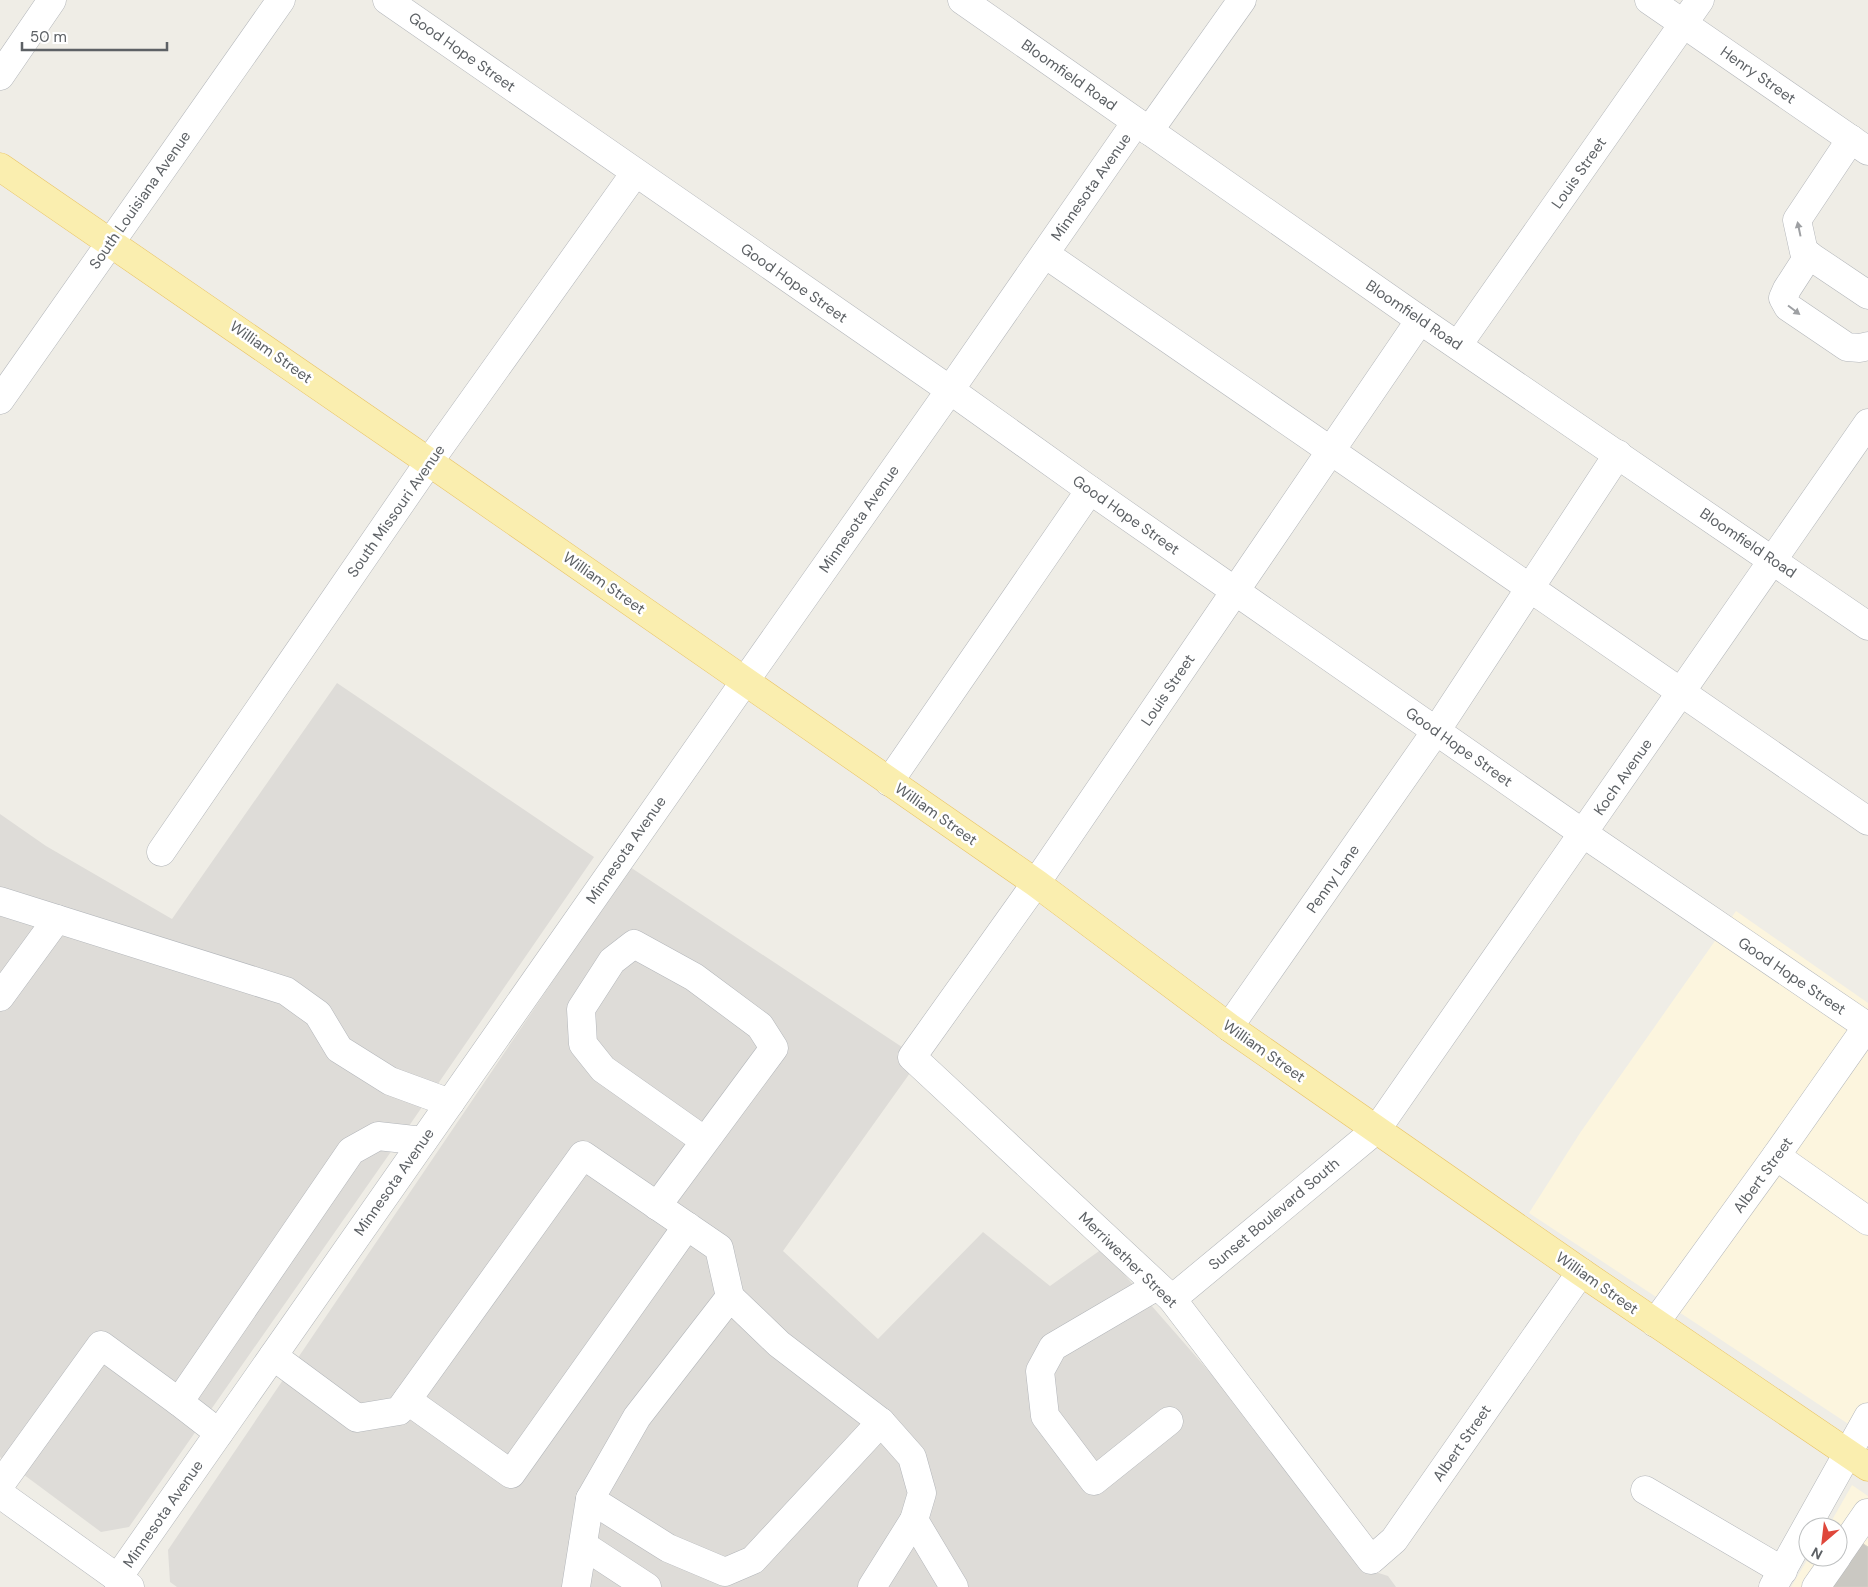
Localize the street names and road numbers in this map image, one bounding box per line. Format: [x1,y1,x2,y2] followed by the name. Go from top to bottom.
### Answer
[405,8,519,96] street label: Good Hope Street
[1017,35,1121,115] street label: Bloomfield Road
[1716,42,1800,108] street label: Henry Street
[85,127,195,273] street label: South Louisiana Avenue
[1046,129,1136,245] street label: Minnesota Avenue
[1547,133,1611,213] street label: Louis Street
[737,239,851,327] street label: Good Hope Street
[1362,275,1466,355] street label: Bloomfield Road
[226,316,316,388] street label: William Street
[343,441,449,581] street label: South Missouri Avenue
[814,461,904,577] street label: Minnesota Avenue
[1069,471,1183,559] street label: Good Hope Street
[1696,503,1800,583] street label: Bloomfield Road
[559,547,649,619] street label: William Street
[1137,650,1199,730] street label: Louis Street
[1402,703,1516,791] street label: Good Hope Street
[1589,735,1657,819] street label: Koch Avenue
[891,778,981,850] street label: William Street
[581,792,671,908] street label: Minnesota Avenue
[1302,841,1364,917] street label: Penny Lane
[1734,932,1850,1020] street label: Good Hope Street
[1219,1015,1309,1087] street label: William Street
[349,1124,439,1240] street label: Minnesota Avenue
[1729,1133,1797,1217] street label: Albert Street
[1204,1153,1344,1275] street label: Sunset Boulevard South
[1074,1208,1182,1313] street label: Merriwether Street
[1552,1247,1642,1319] street label: William Street
[1428,1401,1496,1485] street label: Albert Street
[118,1456,208,1572] street label: Minnesota Avenue

